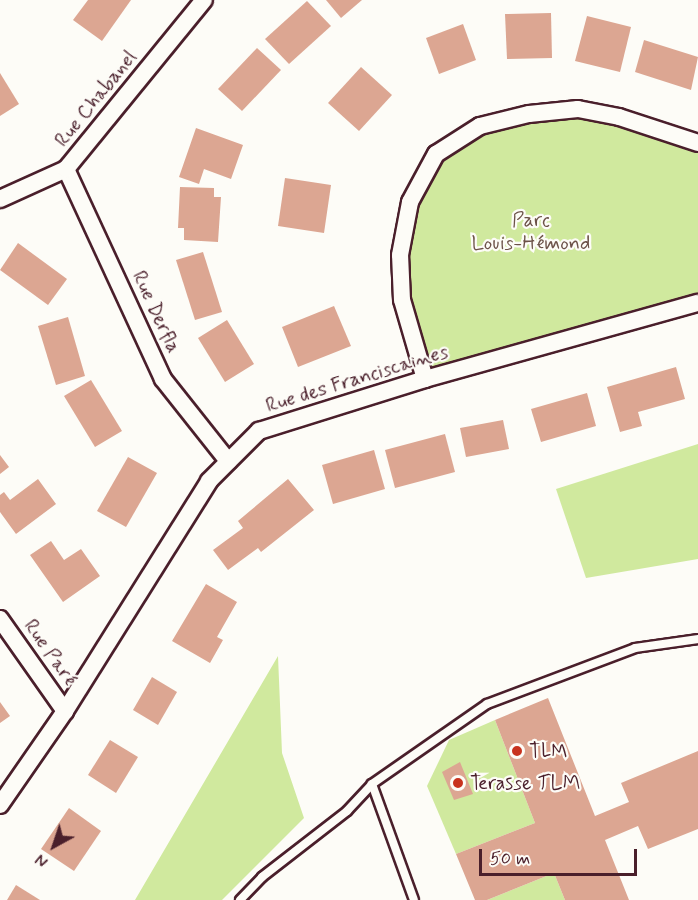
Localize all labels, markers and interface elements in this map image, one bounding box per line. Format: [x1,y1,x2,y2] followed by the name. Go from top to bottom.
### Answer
[51,47,141,151] street label: Rue Chabanel
[472,208,590,255] park label: Parc Louis-Hémond
[126,267,186,357] street label: Rue Derfla
[264,340,450,418] street label: Rue des Franciscaines
[19,616,81,690] street label: Rue Paré
[529,739,568,763] place label: TLM
[510,744,524,758] marker: TLM
[470,771,575,795] place label: Terasse TLM
[451,776,465,790] marker: Terasse TLM
[24,816,84,876] north arrow
[482,837,640,875] scale bar
[490,847,530,871] text: 50 m
[31,849,53,872] text: N

